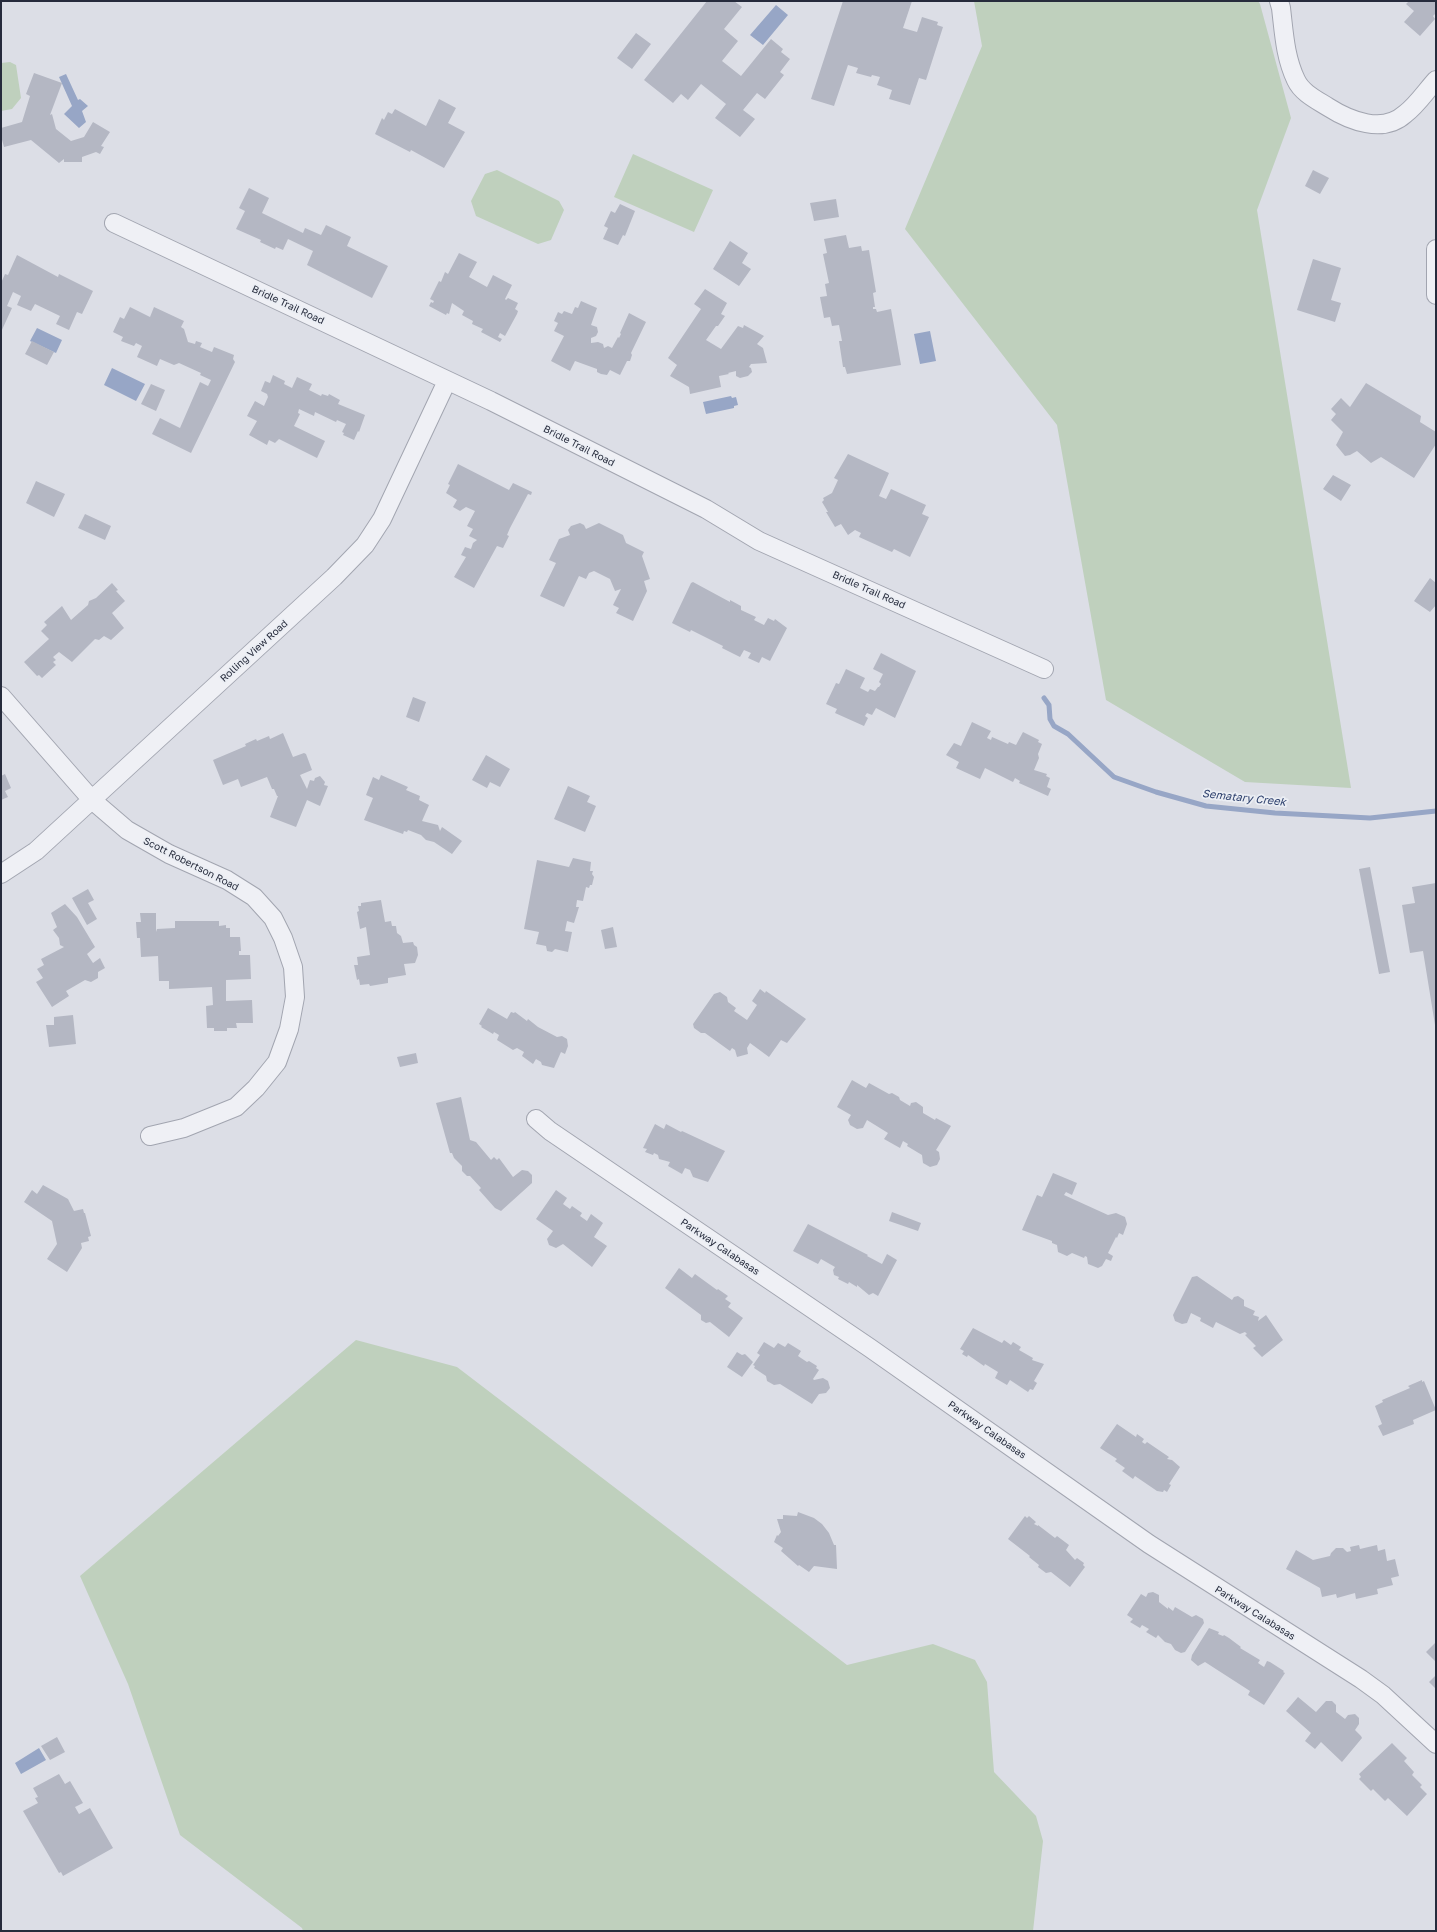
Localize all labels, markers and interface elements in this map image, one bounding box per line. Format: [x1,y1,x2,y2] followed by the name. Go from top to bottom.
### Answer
[250,283,326,327] street label: Bridle Trail Road
[541,423,617,469] street label: Bridle Trail Road
[831,569,907,611] street label: Bridle Trail Road
[218,618,290,684] street label: Rolling View Road
[1202,787,1286,809] water label: Sematary Creek
[141,835,241,893] street label: Scott Robertson Road
[678,1216,762,1278] street label: Parkway Calabasas
[946,1399,1028,1461] street label: Parkway Calabasas
[1213,1583,1297,1643] street label: Parkway Calabasas

